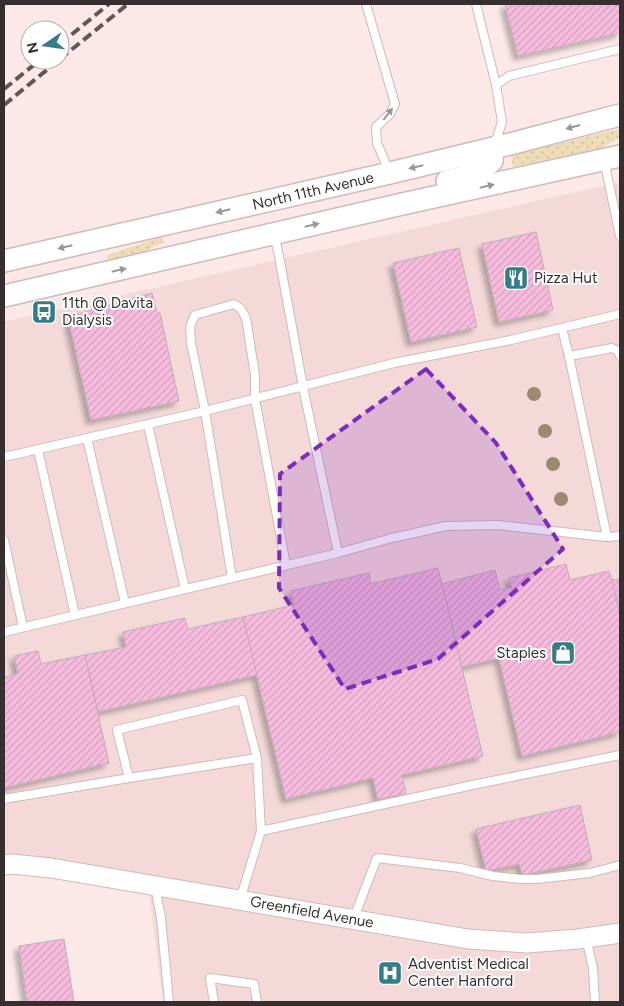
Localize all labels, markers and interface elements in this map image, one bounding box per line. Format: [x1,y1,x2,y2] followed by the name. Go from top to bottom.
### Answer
[20,20,70,70] north arrow
[23,41,42,55] text: N
[383,107,393,121] one-way arrow
[566,124,581,132] one-way arrow
[408,163,423,171] one-way arrow
[251,168,375,214] street label: North 11th Avenue
[480,182,495,190] one-way arrow
[216,207,231,215] one-way arrow
[304,221,319,229] one-way arrow
[57,243,72,251] one-way arrow
[503,265,529,291] restaurant icon: Pizza Hut
[112,266,127,274] one-way arrow
[534,269,598,287] place label: Pizza Hut
[62,294,153,329] place label: 11th @ Davita Dialysis
[31,299,57,325] bus stop icon: 11th @ Davita Dialysis
[550,640,576,666] shop icon: Staples
[496,644,546,662] place label: Staples
[249,892,375,932] street label: Greenfield Avenue
[408,955,529,990] place label: Adventist Medical Center Hanford
[377,960,403,986] hospital icon: Adventist Medical Center Hanford

